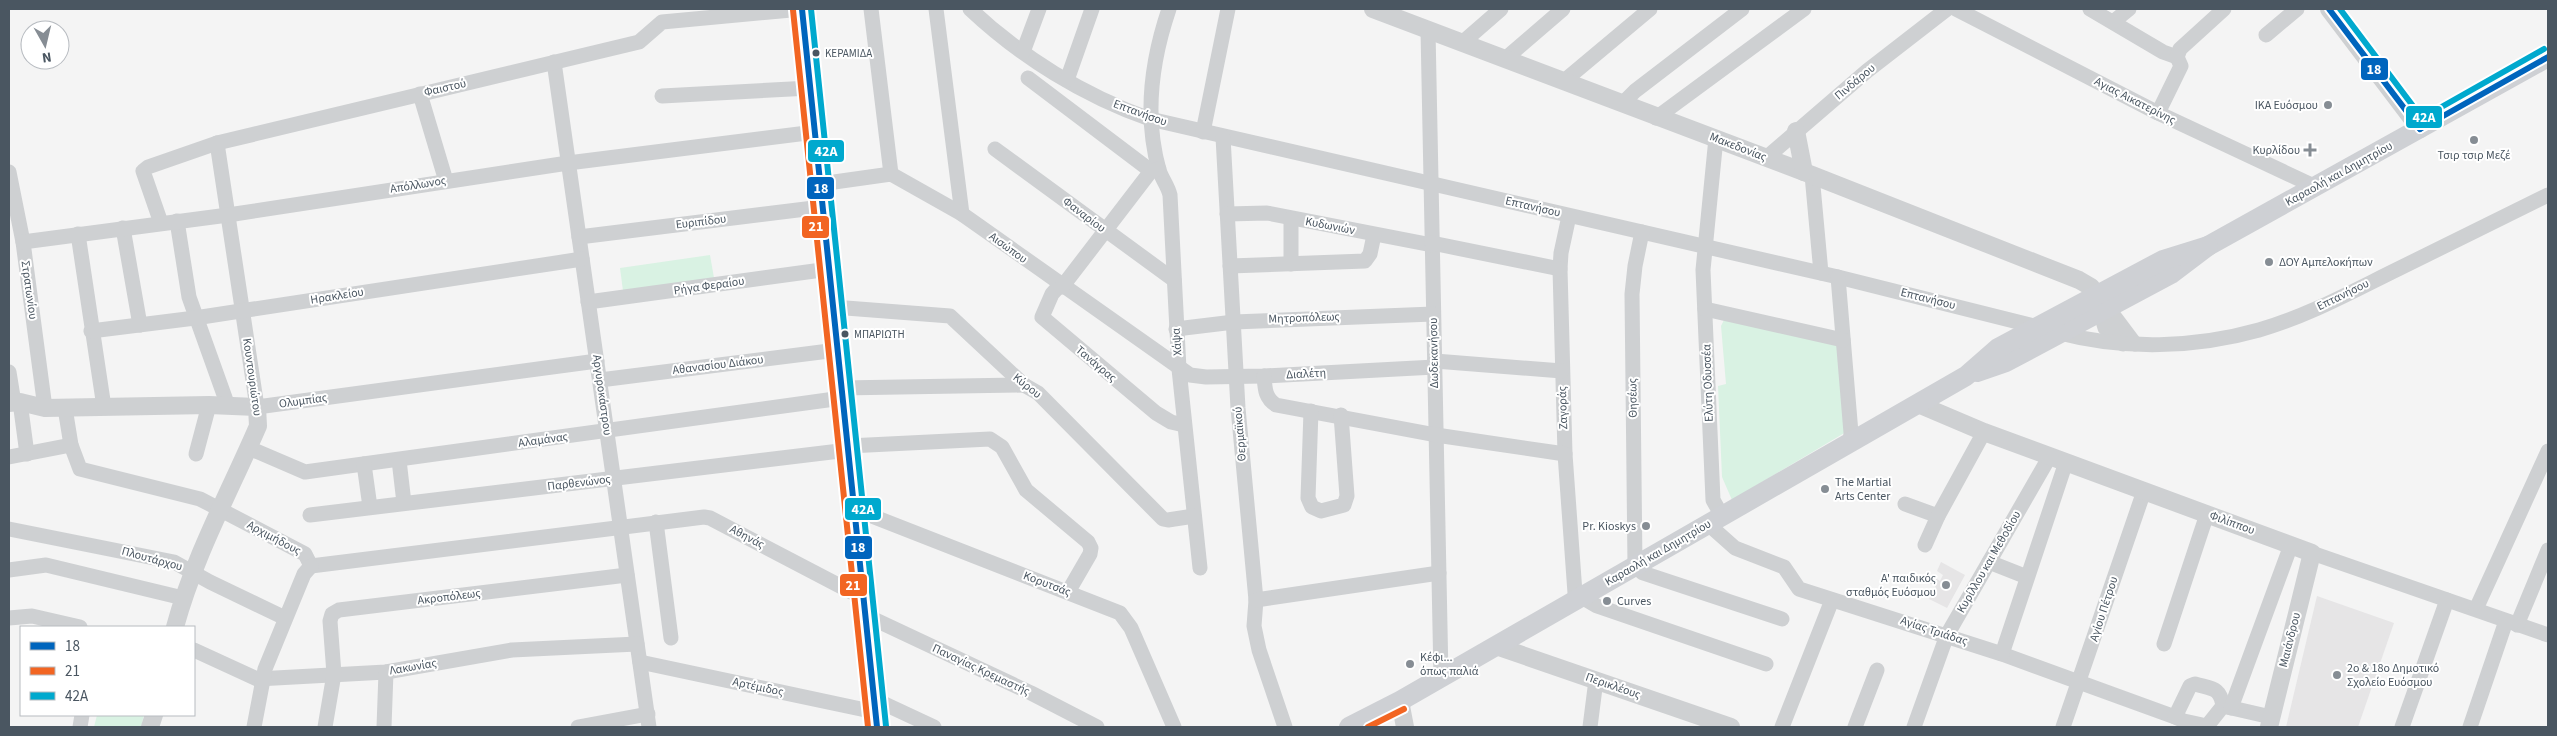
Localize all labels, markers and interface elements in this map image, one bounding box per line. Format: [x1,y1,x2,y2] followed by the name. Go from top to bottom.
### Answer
[20,20,70,70] north arrow
[41,46,53,67] text: N
[825,46,872,61] place label: ΚΕΡΑΜΙΔΑ
[811,48,821,58] marker: ΚΕΡΑΜΙΔΑ
[2360,57,2389,81] line badge: 18
[1831,60,1879,104] street label: Πινδάρου
[2367,60,2381,80] text: 18
[2091,73,2179,129] street label: Αγιας Αικατερίνης
[422,75,468,101] street label: Φαιστού
[1111,95,1169,131] street label: Επτανήσου
[2255,97,2318,114] place label: ΙΚΑ Ευόσμου
[2322,99,2334,111] marker: ΙΚΑ Ευόσμου
[2405,105,2443,129] line badge: 42Α
[2413,108,2436,128] text: 42Α
[1707,128,1769,166] street label: Μακεδονίας
[2468,134,2480,146] marker: Τσιρ τσιρ Μεζέ
[2282,137,2396,211] street label: Καραολή και Δημητρίου
[807,139,845,163] line badge: 42Α
[815,142,838,162] text: 42Α
[2253,142,2300,159] place label: Κυρλίδου
[2304,144,2316,156] marker: Κυρλίδου
[2438,147,2511,164] place label: Τσιρ τσιρ Μεζέ
[389,172,447,198] street label: Απόλλωνος
[806,176,835,200] line badge: 18
[814,179,828,199] text: 18
[1504,192,1562,222] street label: Επτανήσου
[1059,193,1109,237] street label: Φαναρίου
[675,210,727,234] street label: Ευριπίδου
[1304,213,1357,239] street label: Κυδωνιών
[801,215,830,239] line badge: 21
[809,217,823,237] text: 21
[985,228,1031,268] street label: Αισώπου
[2279,254,2373,271] place label: ΔΟΥ Αμπελοκήπων
[2263,256,2275,268] marker: ΔΟΥ Αμπελοκήπων
[16,260,42,320] street label: Στρατωνίου
[673,273,745,299] street label: Ρήγα Φεραίου
[2314,275,2372,315] street label: Επτανήσου
[309,283,365,309] street label: Ηρακλείου
[1899,284,1957,314] street label: Επτανήσου
[1268,308,1340,328] street label: Μητροπόλεως
[1425,318,1443,388] street label: Δωδεκανήσου
[854,327,905,342] place label: ΜΠΑΡΙΩΤΗ
[1168,327,1186,356] street label: Χάψα
[840,329,850,339] marker: ΜΠΑΡΙΩΤΗ
[238,337,266,417] street label: Κουντουριώτου
[1072,342,1120,386] street label: Τανάγρας
[1698,344,1718,422] street label: Ελύτη Οδυσσέα
[672,351,764,379] street label: Αθανασίου Διάκου
[588,354,616,436] street label: Αργυροκάστρου
[1286,364,1326,384] street label: Διαλέτη
[1009,369,1045,403] street label: Κύρου
[1624,378,1642,418] street label: Θησέως
[1554,386,1572,430] street label: Ζαγοράς
[278,389,328,413] street label: Ολυμπίας
[1229,406,1251,462] street label: Θερμαϊκού
[517,428,569,452] street label: Αλαμάνας
[546,471,612,495] street label: Παρθενώνος
[1835,474,1891,505] place label: The Martial Arts Center
[1819,483,1831,495] marker: The Martial Arts Center
[844,497,882,521] line badge: 42Α
[852,500,875,520] text: 42Α
[2207,507,2257,539] street label: Φιλίππου
[1953,508,2025,616] street label: Κυρίλλου και Μεθοδίου
[1602,516,1714,590] street label: Καραολή και Δημητρίου
[244,517,304,559] street label: Αρχιμήδους
[1582,518,1636,535] place label: Pr. Kioskys
[1640,520,1652,532] marker: Pr. Kioskys
[727,521,767,553] street label: Αθηνάς
[844,535,873,560] line badge: 18
[851,538,865,558] text: 18
[120,543,184,575] street label: Πλουτάρχου
[1021,567,1073,601] street label: Κορυτσάς
[1846,570,1936,601] place label: Α' παιδικός σταθμός Ευόσμου
[839,573,868,597] line badge: 21
[2085,574,2123,644] street label: Αγίου Πέτρου
[846,576,860,596] text: 21
[1940,579,1952,591] marker: Α' παιδικός σταθμός Ευόσμου
[417,585,481,609] street label: Ακροπόλεως
[1617,593,1651,610] place label: Curves
[1601,595,1613,607] marker: Curves
[2275,611,2305,669] street label: Μαιάνδρου
[1898,612,1970,650] street label: Αγίας Τριάδας
[20,626,195,716] legend
[65,636,80,657] text: 18
[929,640,1033,700] street label: Παναγίας Κρεμαστής
[1420,649,1479,680] place label: Κέφι... όπως παλιά
[388,655,438,679] street label: Λακωνίας
[1404,658,1416,670] marker: Κέφι... όπως παλιά
[2347,660,2439,691] place label: 2ο & 18ο Δημοτικό Σχολείο Ευόσμου
[65,661,80,682] text: 21
[1583,669,1643,703] street label: Περικλέους
[2331,669,2343,681] marker: 2ο & 18ο Δημοτικό Σχολείο Ευόσμου
[731,673,785,701] street label: Αρτέμιδος
[65,686,89,707] text: 42Α

